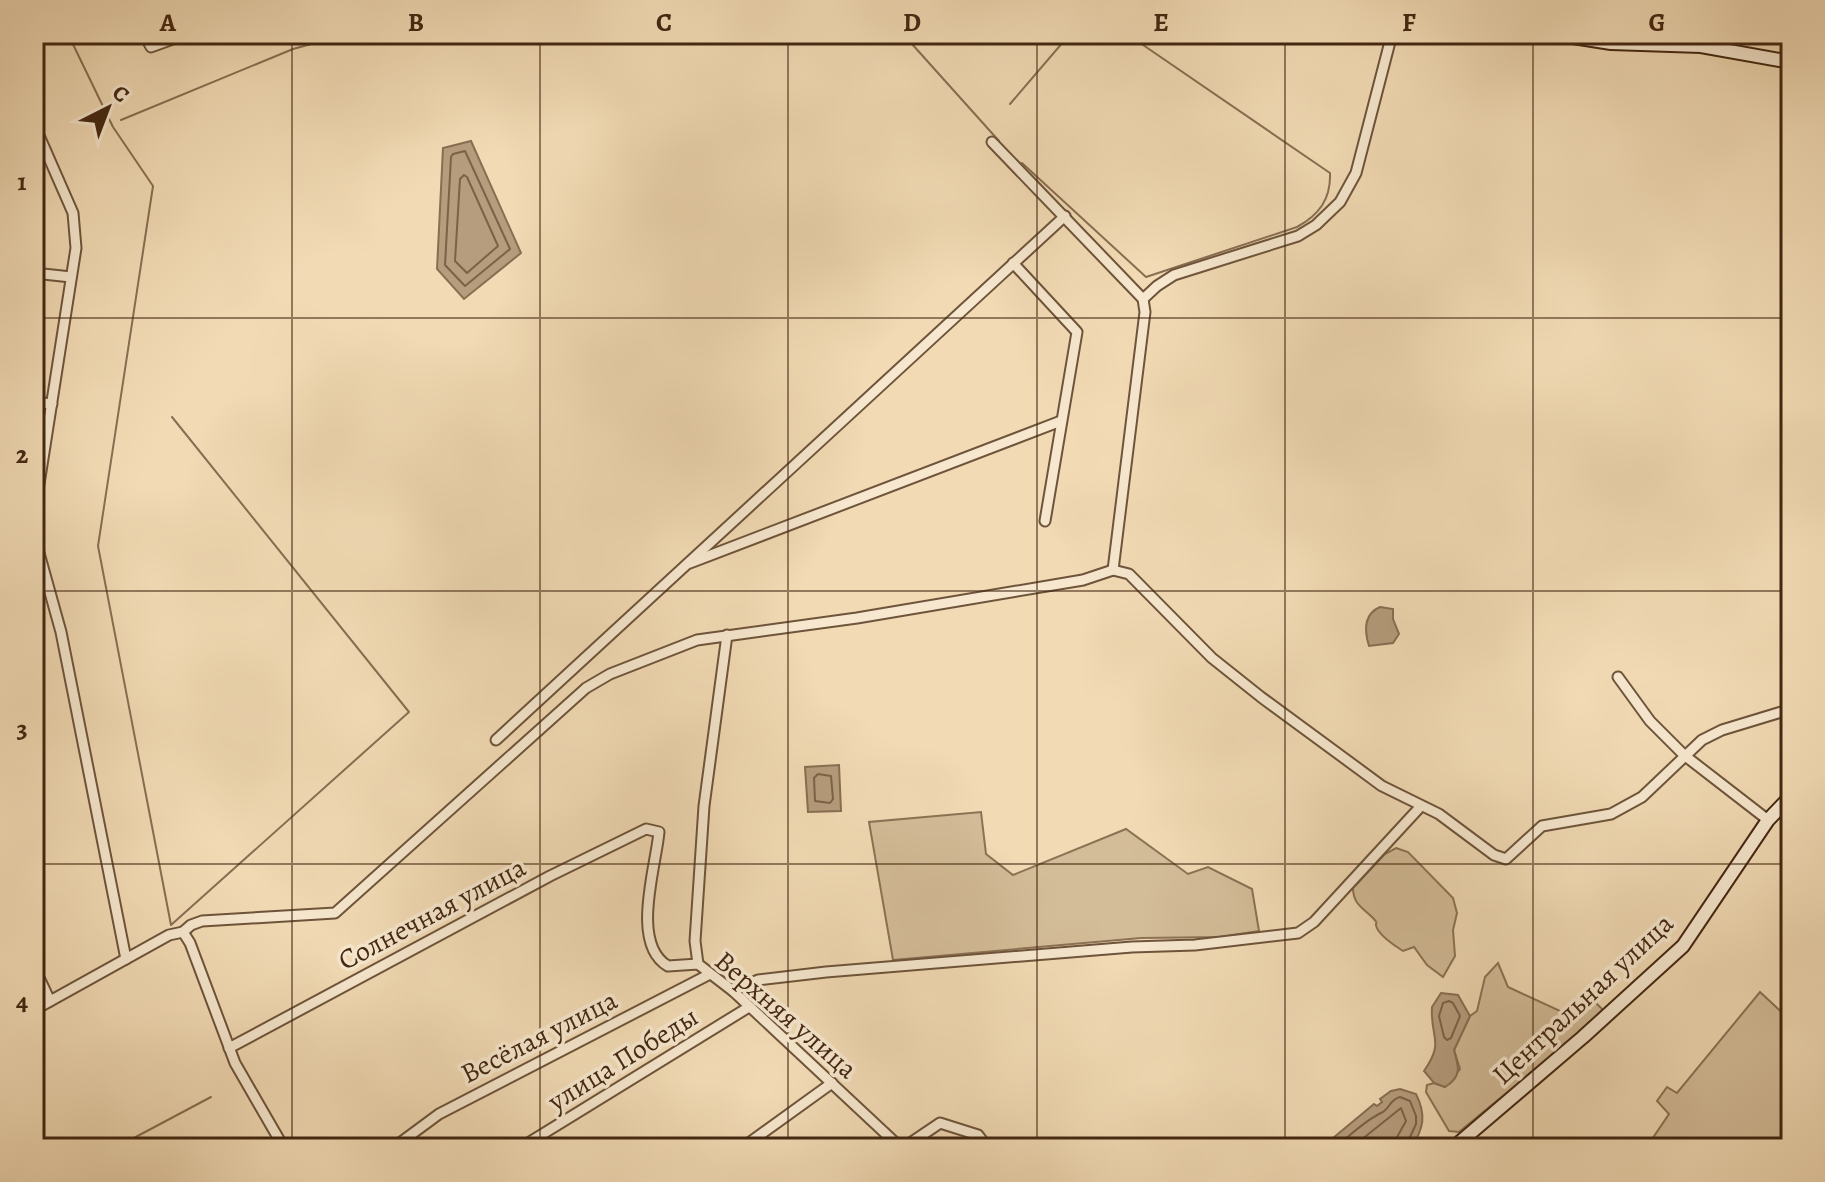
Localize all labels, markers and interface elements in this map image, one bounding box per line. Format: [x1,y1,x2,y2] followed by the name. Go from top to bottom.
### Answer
[159,5,177,40] text: A
[408,5,424,40] text: B
[656,5,672,40] text: C
[903,5,921,40] text: D
[1153,5,1169,40] text: E
[1402,5,1416,40] text: F
[1648,5,1666,40] text: G
[68,68,148,148] north arrow
[106,78,136,110] text: С
[17,164,27,199] text: 1
[16,437,29,472] text: 2
[16,711,28,746] text: 3
[332,849,533,979] street label: Солнечная улица
[1484,905,1682,1093] street label: Центральная улица
[707,942,866,1088] street label: Верхняя улица
[454,981,624,1093] street label: Весёлая улица
[16,984,28,1019] text: 4
[540,998,705,1121] street label: улица Победы

